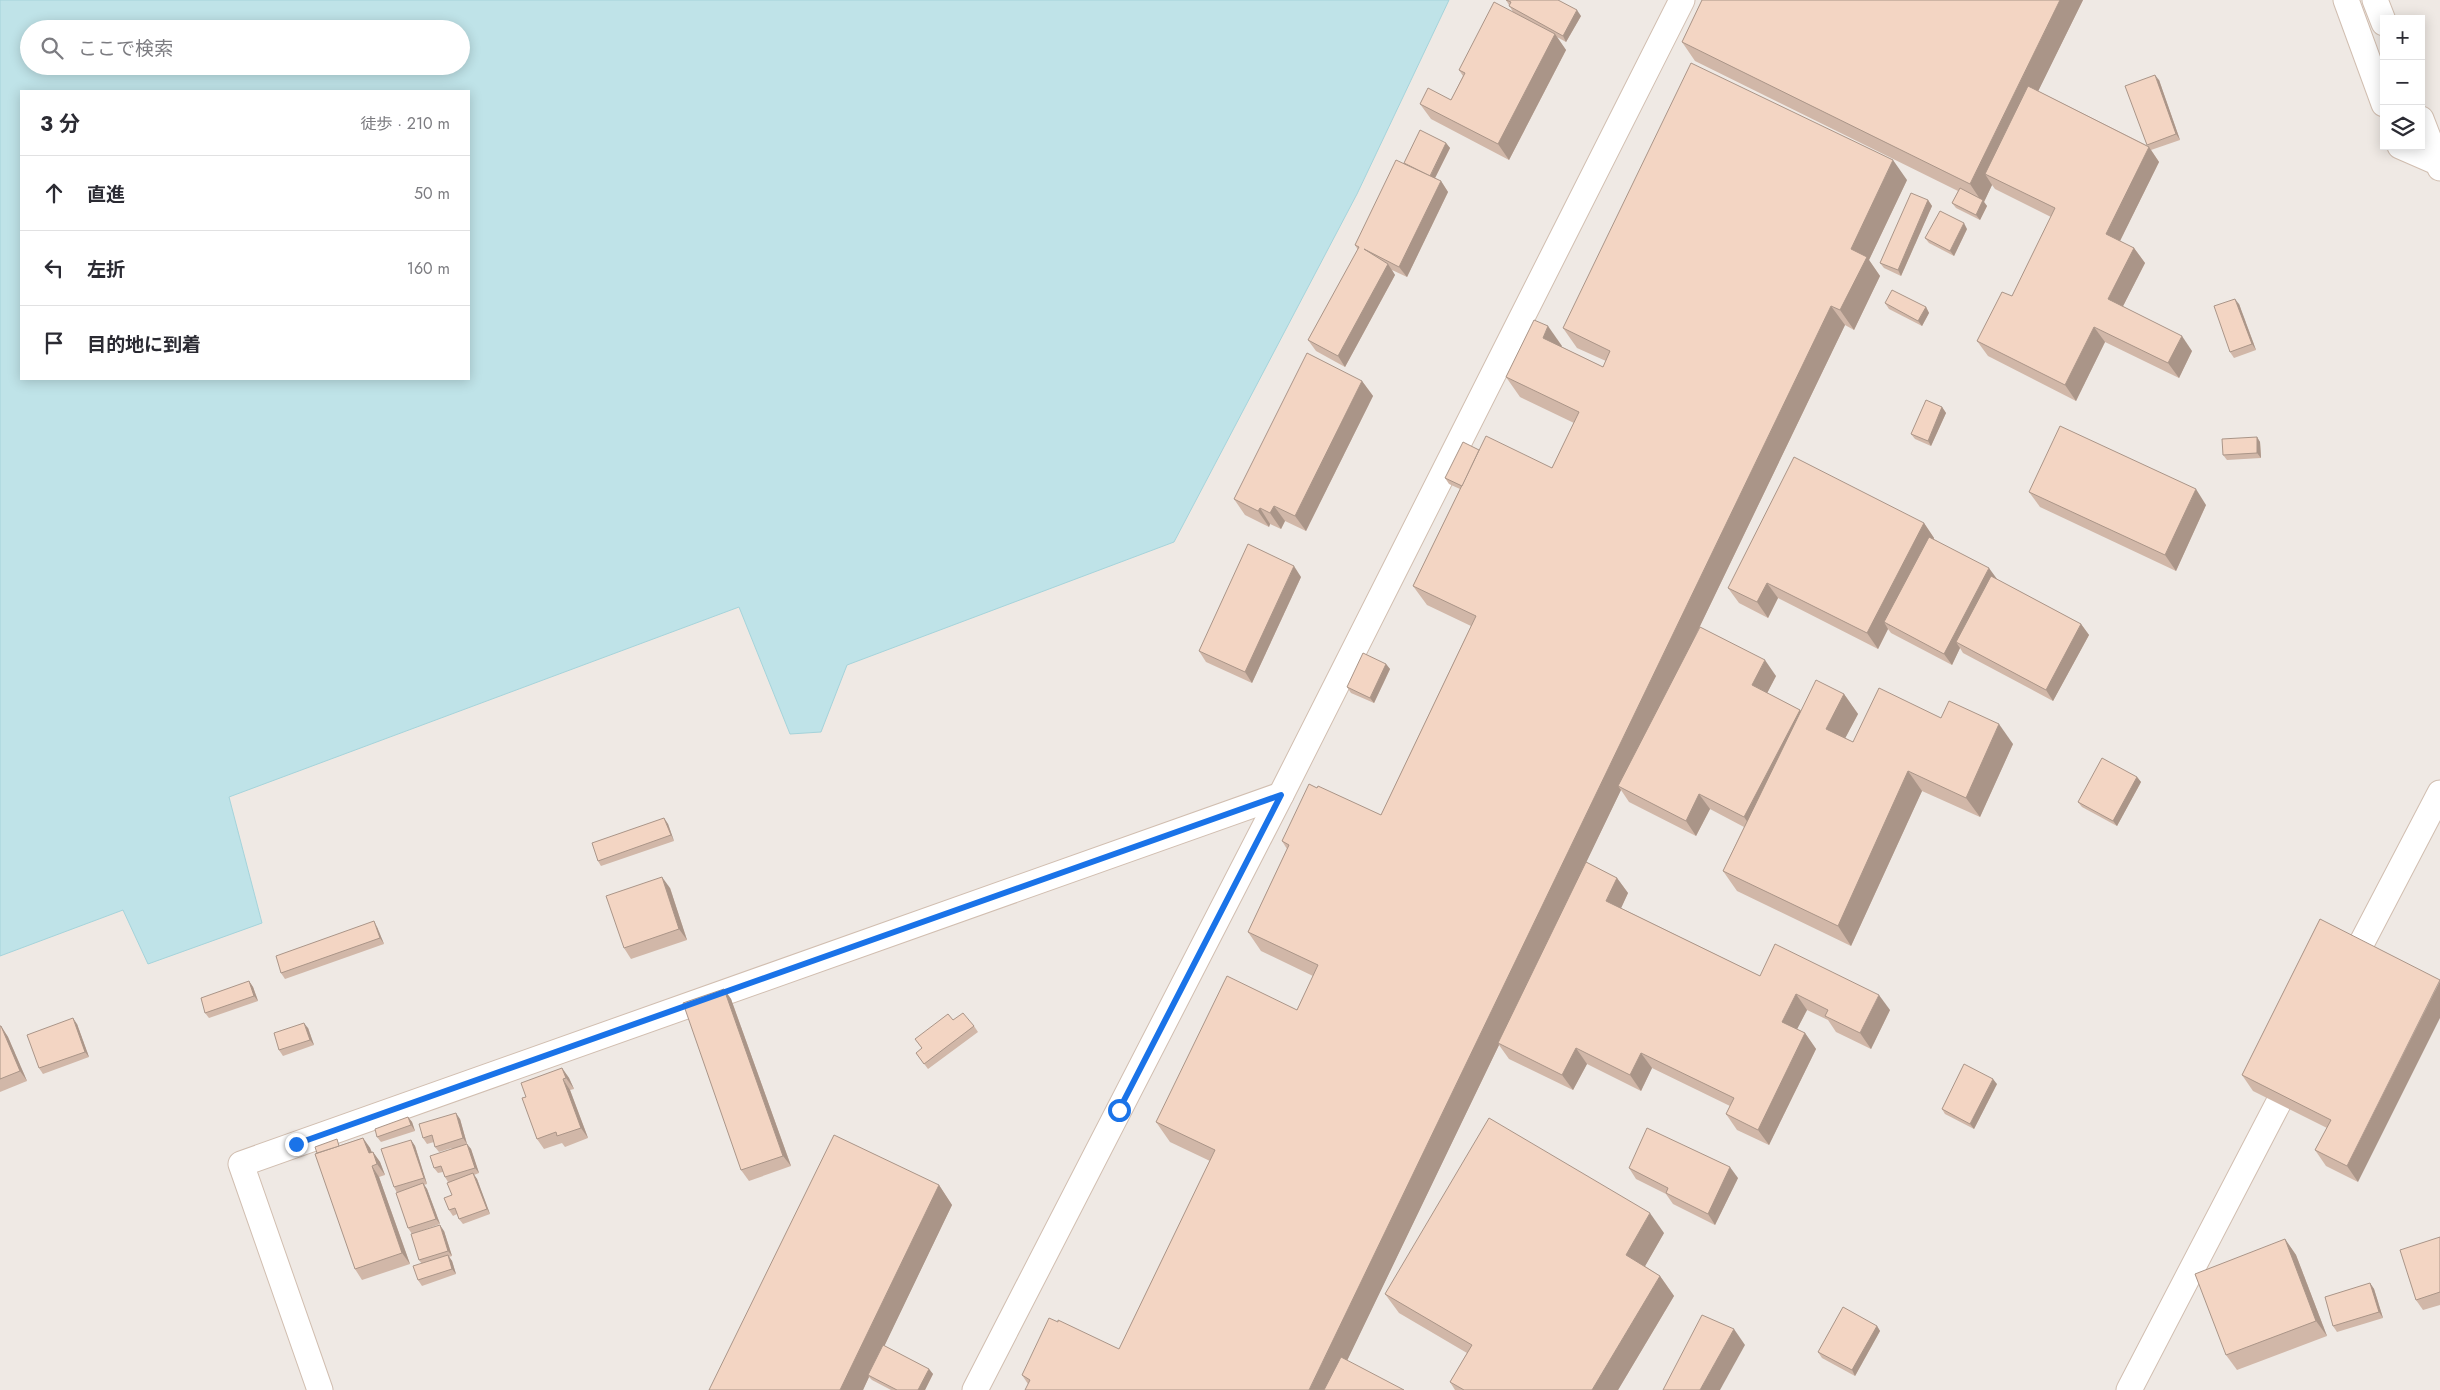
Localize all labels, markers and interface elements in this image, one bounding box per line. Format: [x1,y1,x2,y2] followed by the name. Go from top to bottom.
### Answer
[2380,15,2425,150] map controls
[2380,15,2425,60] button: +
[20,20,470,75] search box
[38,34,66,62] icon: search
[78,35,173,62] text: ここで検索
[2380,60,2425,105] button: −
[2380,105,2425,150] button: layers
[40,109,80,139] text: 3 分
[360,112,450,135] text: 徒歩 · 210 m
[40,179,68,207] icon: ahead
[87,181,125,208] text: 直進
[414,182,450,205] text: 50 m
[40,254,68,282] icon: left
[87,256,125,283] text: 左折
[407,257,450,280] text: 160 m
[40,329,68,357] icon: arrive
[87,331,201,358] text: 目的地に到着
[1108,1099,1131,1122] route start
[285,1133,308,1156] route end

